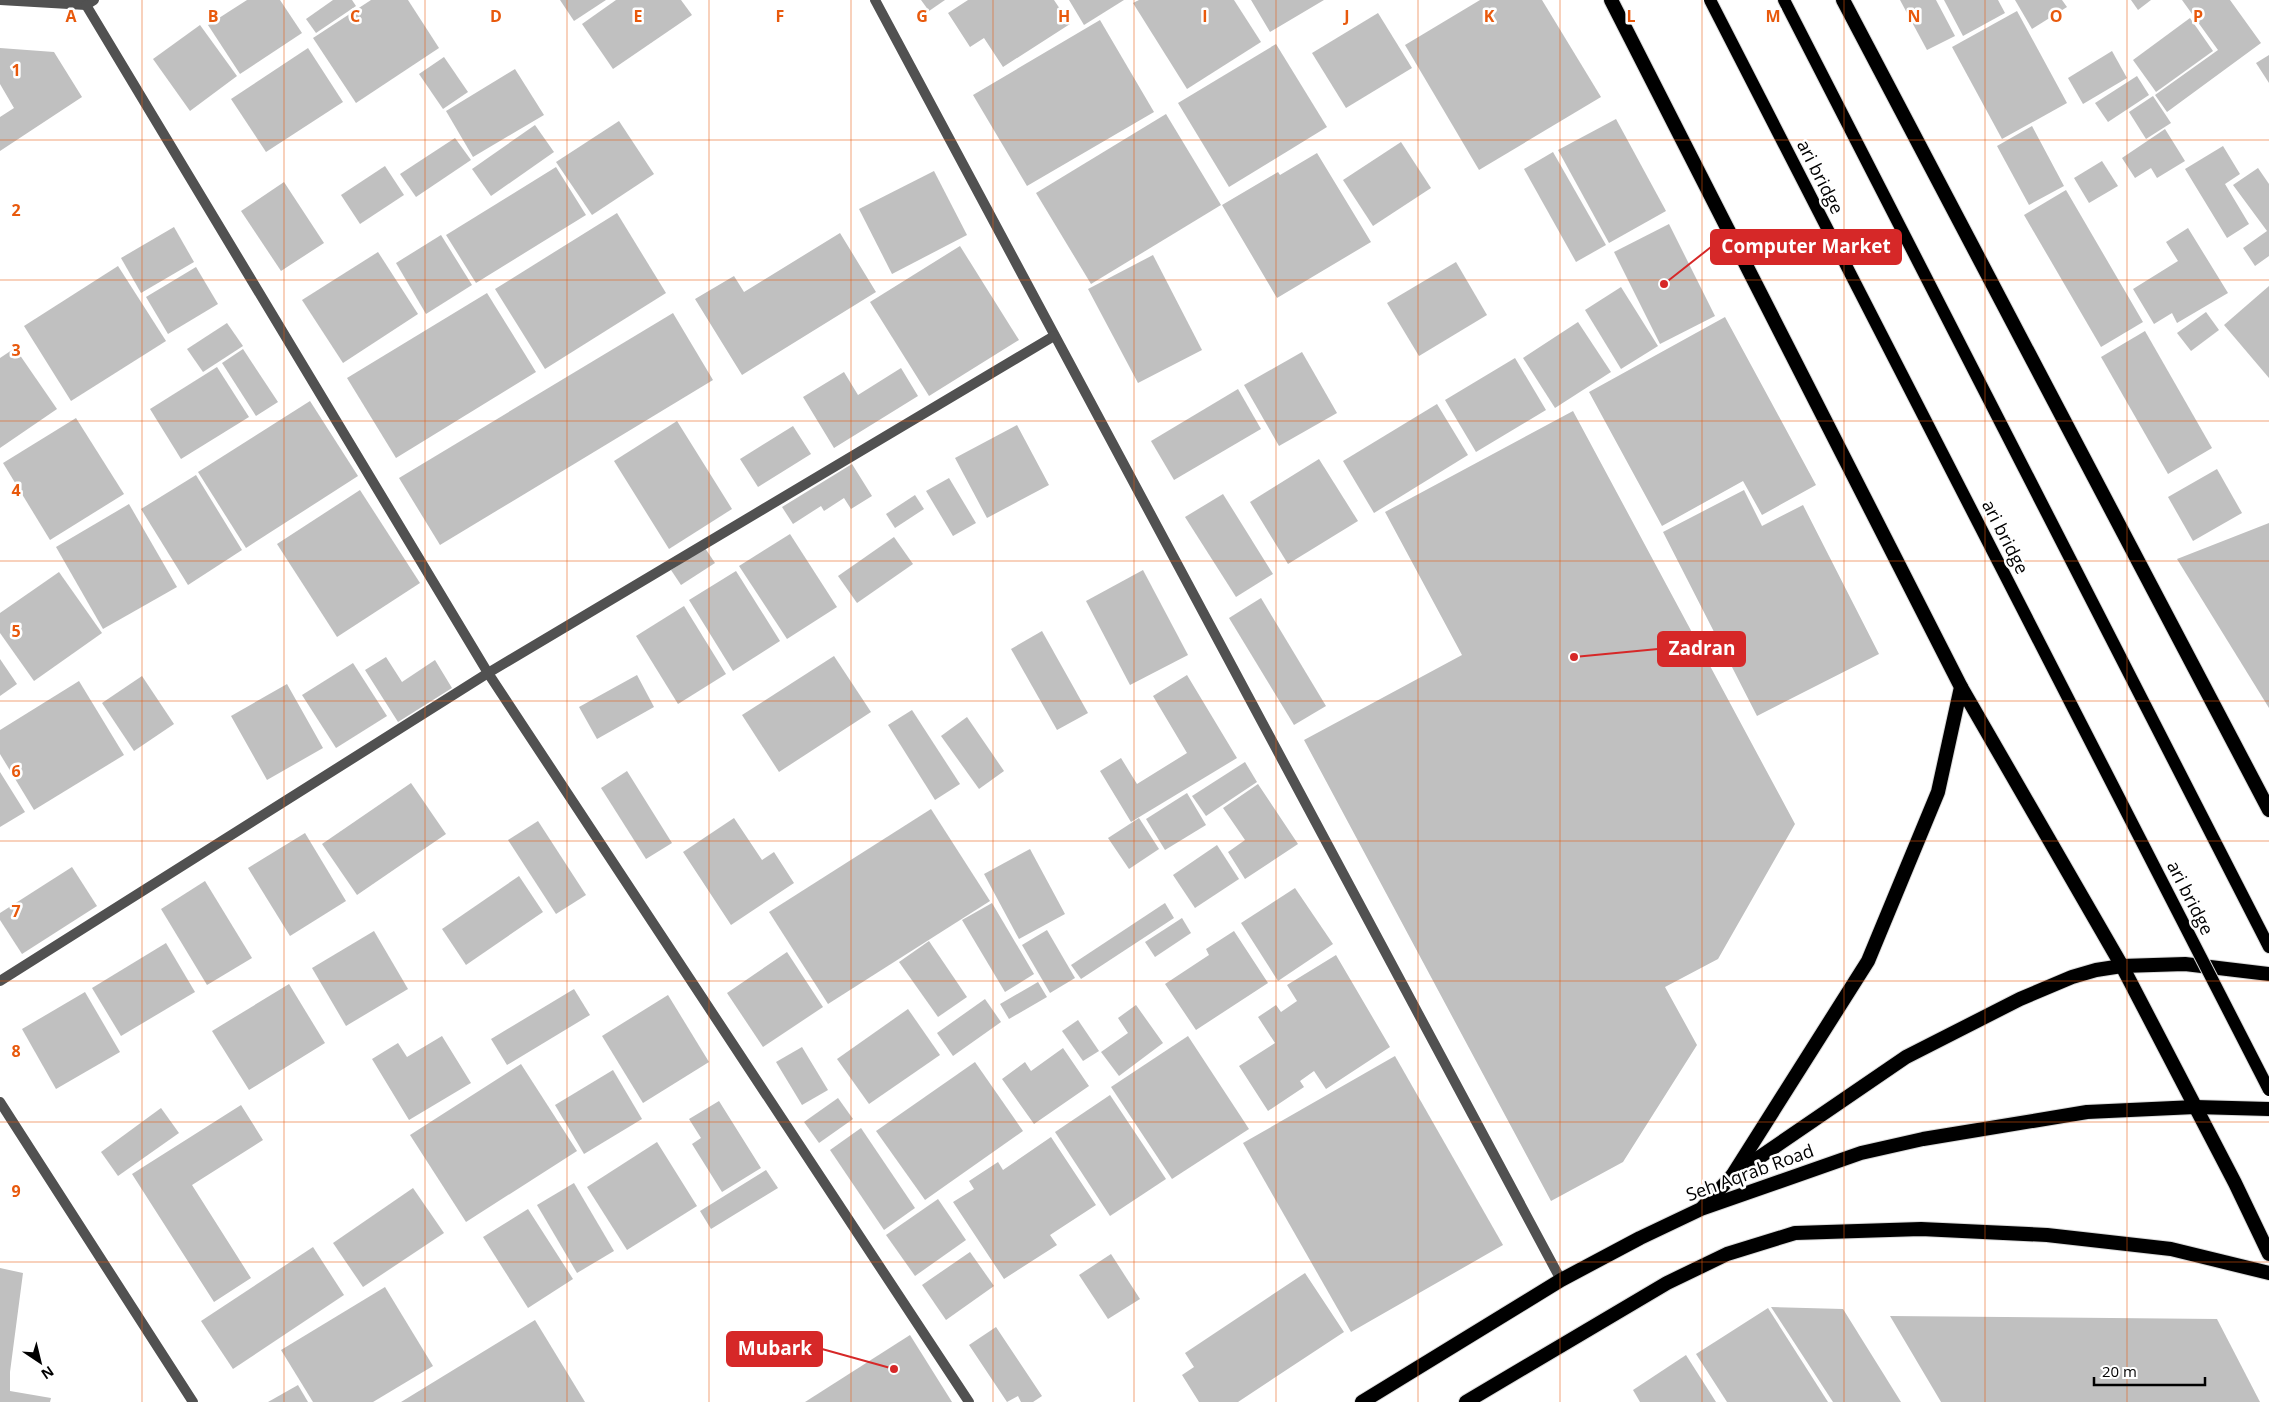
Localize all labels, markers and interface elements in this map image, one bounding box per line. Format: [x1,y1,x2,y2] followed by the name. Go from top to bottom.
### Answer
[65,5,77,27] text: A
[208,5,218,27] text: B
[350,5,360,27] text: C
[490,5,502,27] text: D
[634,5,643,27] text: E
[776,5,784,27] text: F
[916,5,928,27] text: G
[1058,5,1070,27] text: H
[1202,5,1208,27] text: I
[1342,5,1350,27] text: J
[1484,5,1495,27] text: K
[1626,5,1636,27] text: L
[1765,5,1781,27] text: M
[1907,5,1921,27] text: N
[2050,5,2062,27] text: O
[2193,5,2203,27] text: P
[11,59,21,81] text: 1
[1792,135,1850,218] street label: ari bridge
[11,199,21,221] text: 2
[1711,230,1901,264] callout: Computer Market
[1721,233,1891,259] text: Computer Market
[11,339,21,361] text: 3
[11,479,21,501] text: 4
[1977,495,2035,578] street label: ari bridge
[11,620,21,642] text: 5
[1658,632,1745,666] callout: Zadran
[1668,635,1736,661] text: Zadran
[11,760,21,782] text: 6
[2162,856,2220,939] street label: ari bridge
[11,900,21,922] text: 7
[11,1040,21,1062] text: 8
[1683,1138,1817,1206] street label: Seh Aqrab Road
[11,1180,21,1202] text: 9
[727,1332,822,1366] callout: Mubark
[738,1335,812,1361] text: Mubark
[15,1337,65,1387] north arrow
[2094,1354,2205,1386] scale bar
[2102,1361,2137,1381] text: 20 m
[38,1362,58,1384] text: N

